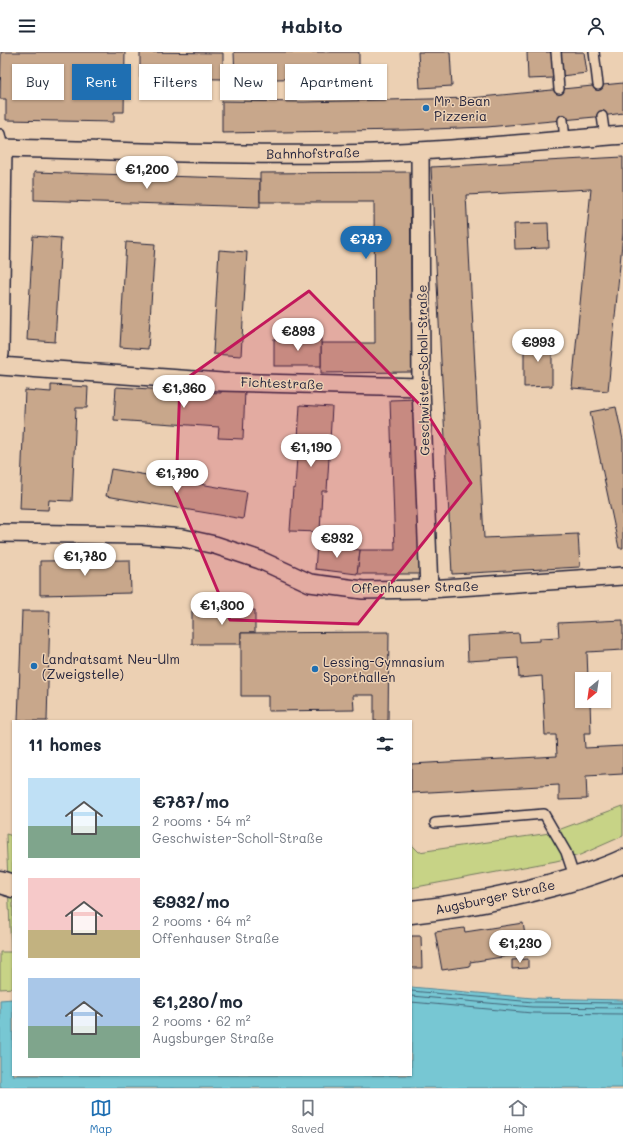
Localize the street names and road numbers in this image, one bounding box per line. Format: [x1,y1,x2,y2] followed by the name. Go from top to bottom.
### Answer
[266,143,360,162] street label: Bahnhofstraße
[413,284,432,456] street label: Geschwister-Scholl-Straße
[240,373,324,392] street label: Fichtestraße
[351,577,479,596] street label: Offenhauser Straße
[433,876,556,918] street label: Augsburger Straße

